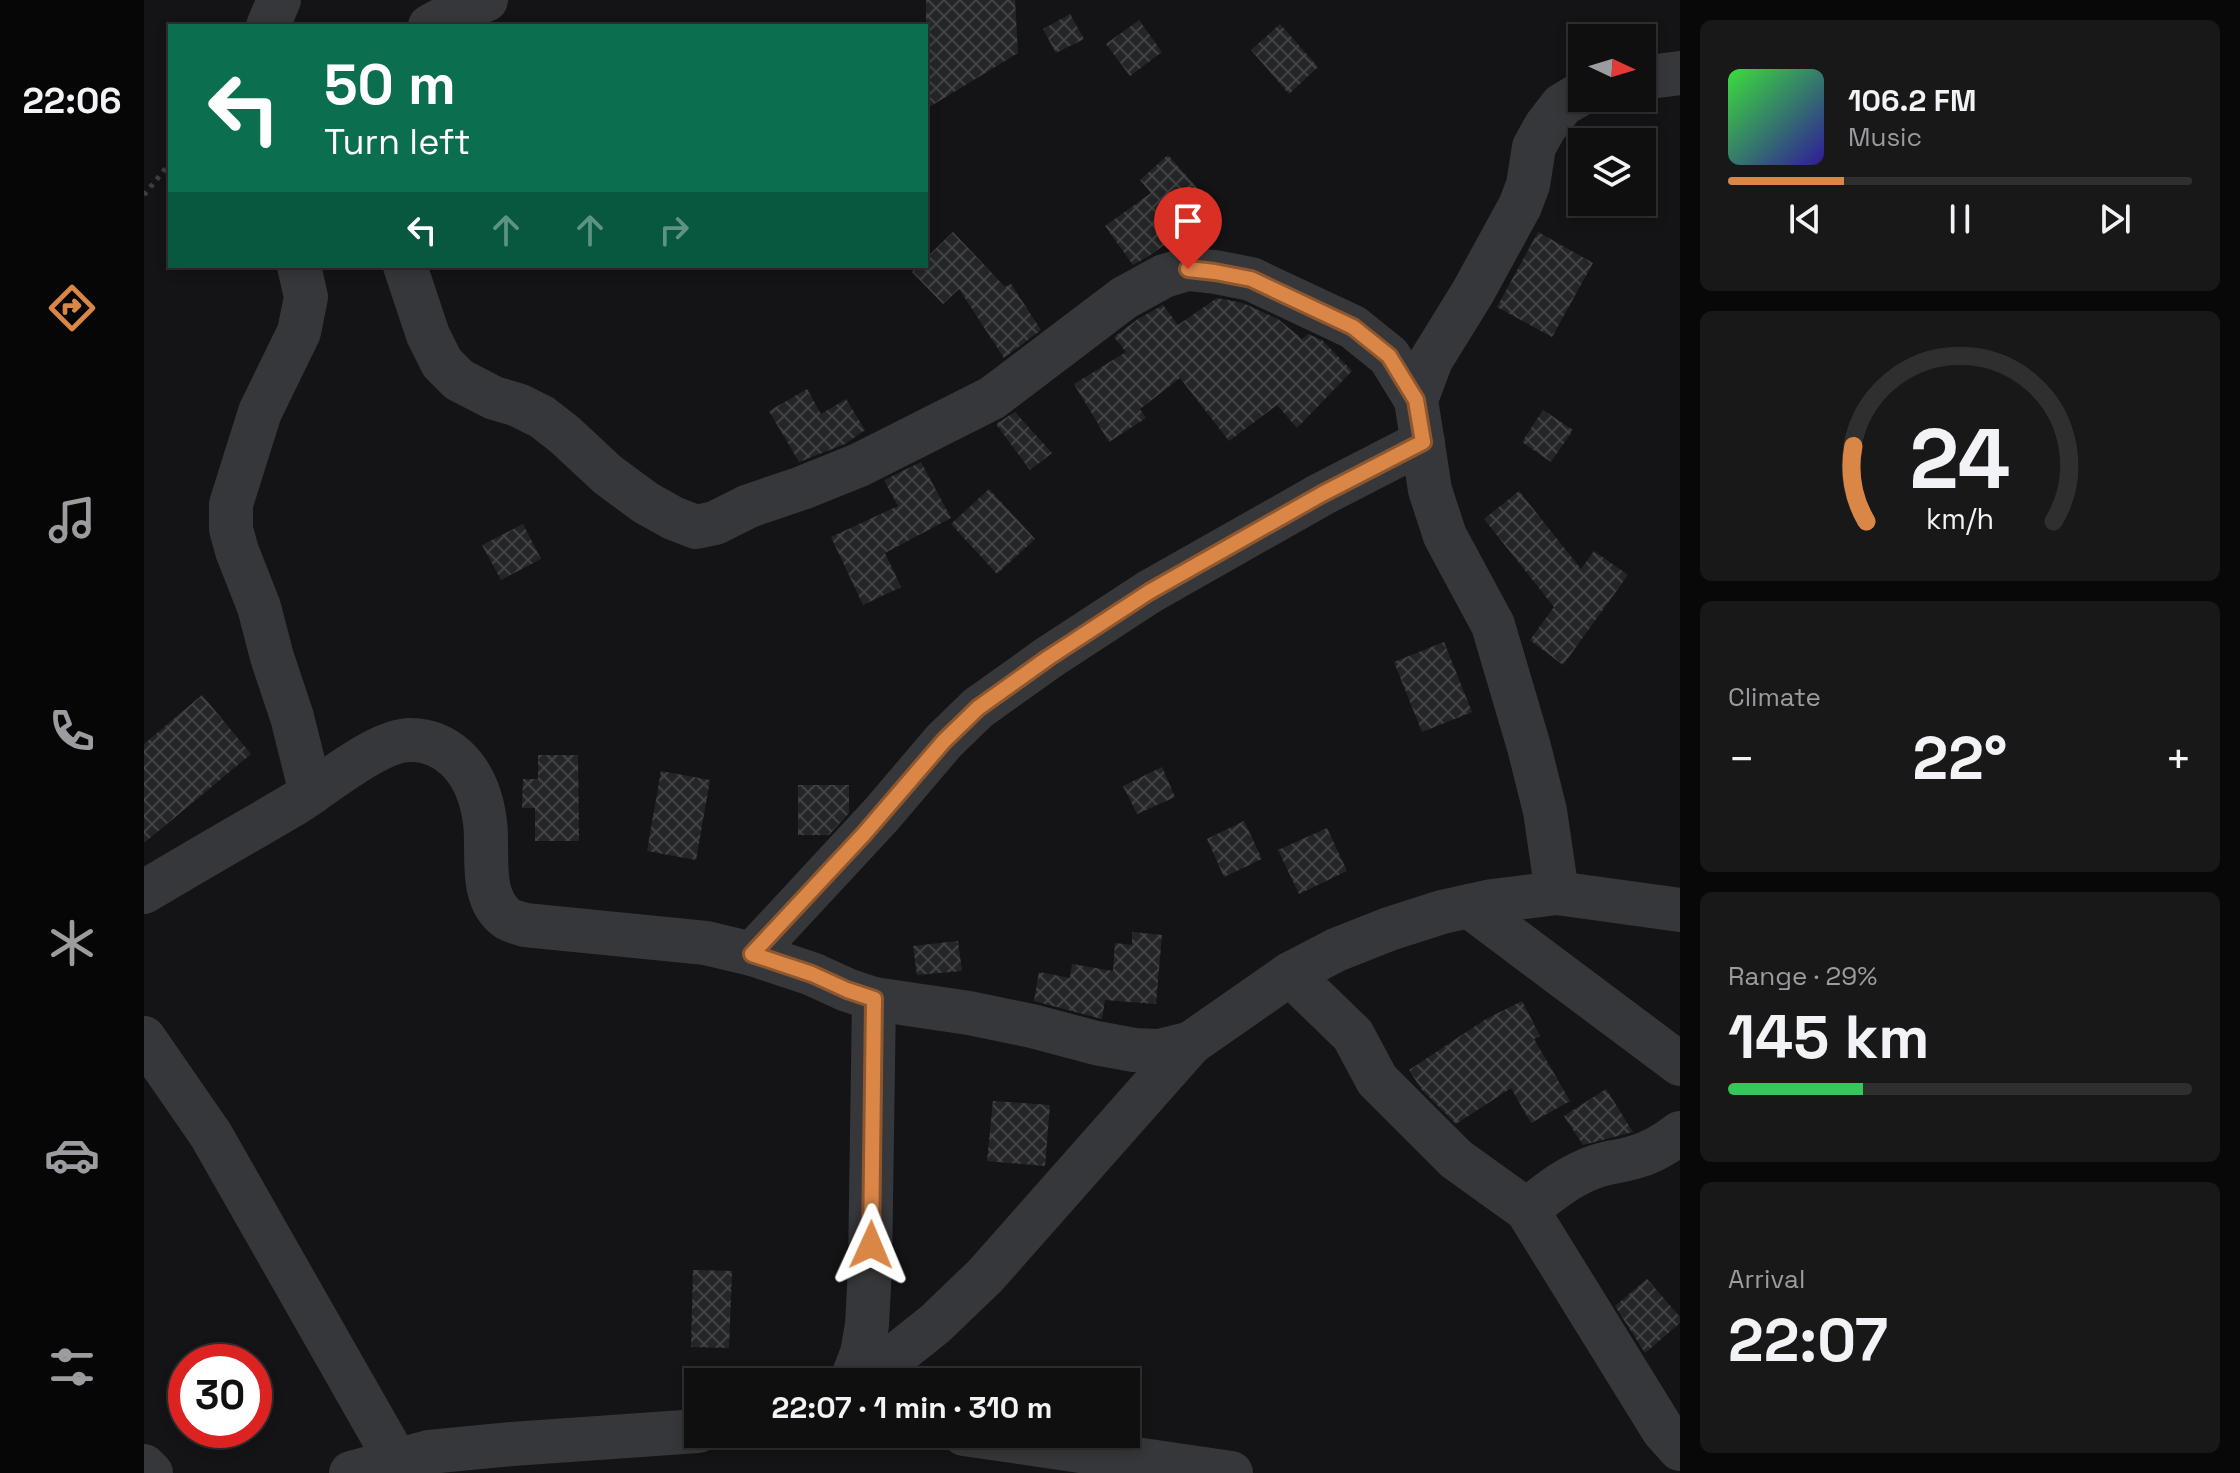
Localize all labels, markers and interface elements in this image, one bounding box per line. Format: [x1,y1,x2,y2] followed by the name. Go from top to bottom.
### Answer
[1568,24,1656,112] north arrow
[1568,24,1656,216] map controls
[324,49,456,120] text: 50 m
[192,56,296,160] icon: left
[22,78,122,124] text: 22:06
[1848,81,1976,120] text: 106.2 FM
[324,119,471,165] text: Turn left
[1848,120,1922,154] text: Music
[1568,128,1656,216] button: layers
[1154,187,1222,269] pin
[1783,197,1827,241] icon: previous
[1938,197,1982,241] icon: pause
[2093,197,2137,241] icon: next
[1166,199,1210,243] icon: arrive
[400,208,444,252] icon: left
[484,208,528,252] icon: ahead
[568,208,612,252] icon: ahead
[652,208,696,252] icon: right
[44,280,100,336] icon: directions
[1910,405,2010,511] text: 24
[44,492,100,548] icon: music
[1926,501,1994,537] text: km/h
[1728,680,1821,714] text: Climate
[44,703,100,759] icon: phone
[1913,720,2007,797] text: 22°
[1728,731,1755,787] text: −
[2165,731,2192,787] text: +
[44,915,100,971] icon: climate
[1728,959,1877,993] text: Range · 29%
[1728,999,1930,1076] text: 145 km
[44,1127,100,1183] icon: car
[829,1203,913,1287] position arrow
[1728,1262,1805,1296] text: Arrival
[1728,1302,1888,1379] text: 22:07
[44,1339,100,1395] icon: filters
[168,1344,272,1448] speed limit sign: 30
[772,1388,1052,1427] text: 22:07 · 1 min · 310 m

